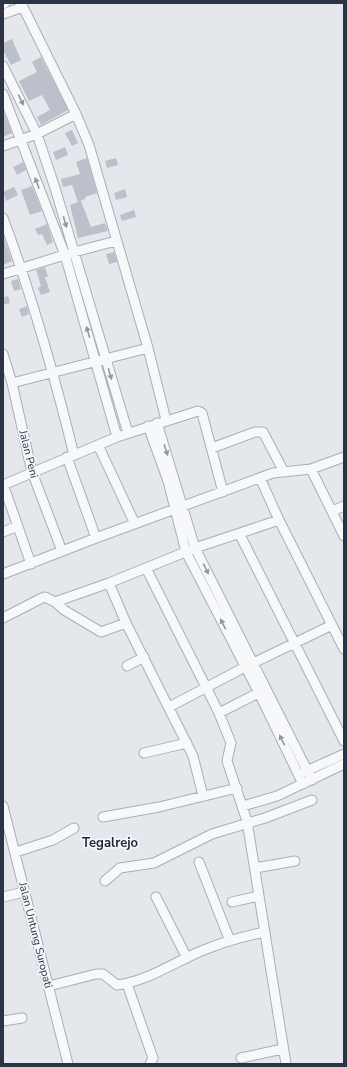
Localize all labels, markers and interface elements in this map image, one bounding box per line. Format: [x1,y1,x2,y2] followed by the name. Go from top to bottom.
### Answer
[17,95,24,106] one-way arrow
[34,176,40,188] one-way arrow
[62,216,68,228] one-way arrow
[85,326,91,338] one-way arrow
[107,368,113,380] one-way arrow
[15,428,42,480] street label: Jalan Peni
[163,445,169,457] one-way arrow
[203,563,209,575] one-way arrow
[220,618,226,630] one-way arrow
[279,734,285,746] one-way arrow
[82,834,138,852] district label: Tegalrejo
[15,879,56,990] street label: Jalan Untung Suropati

